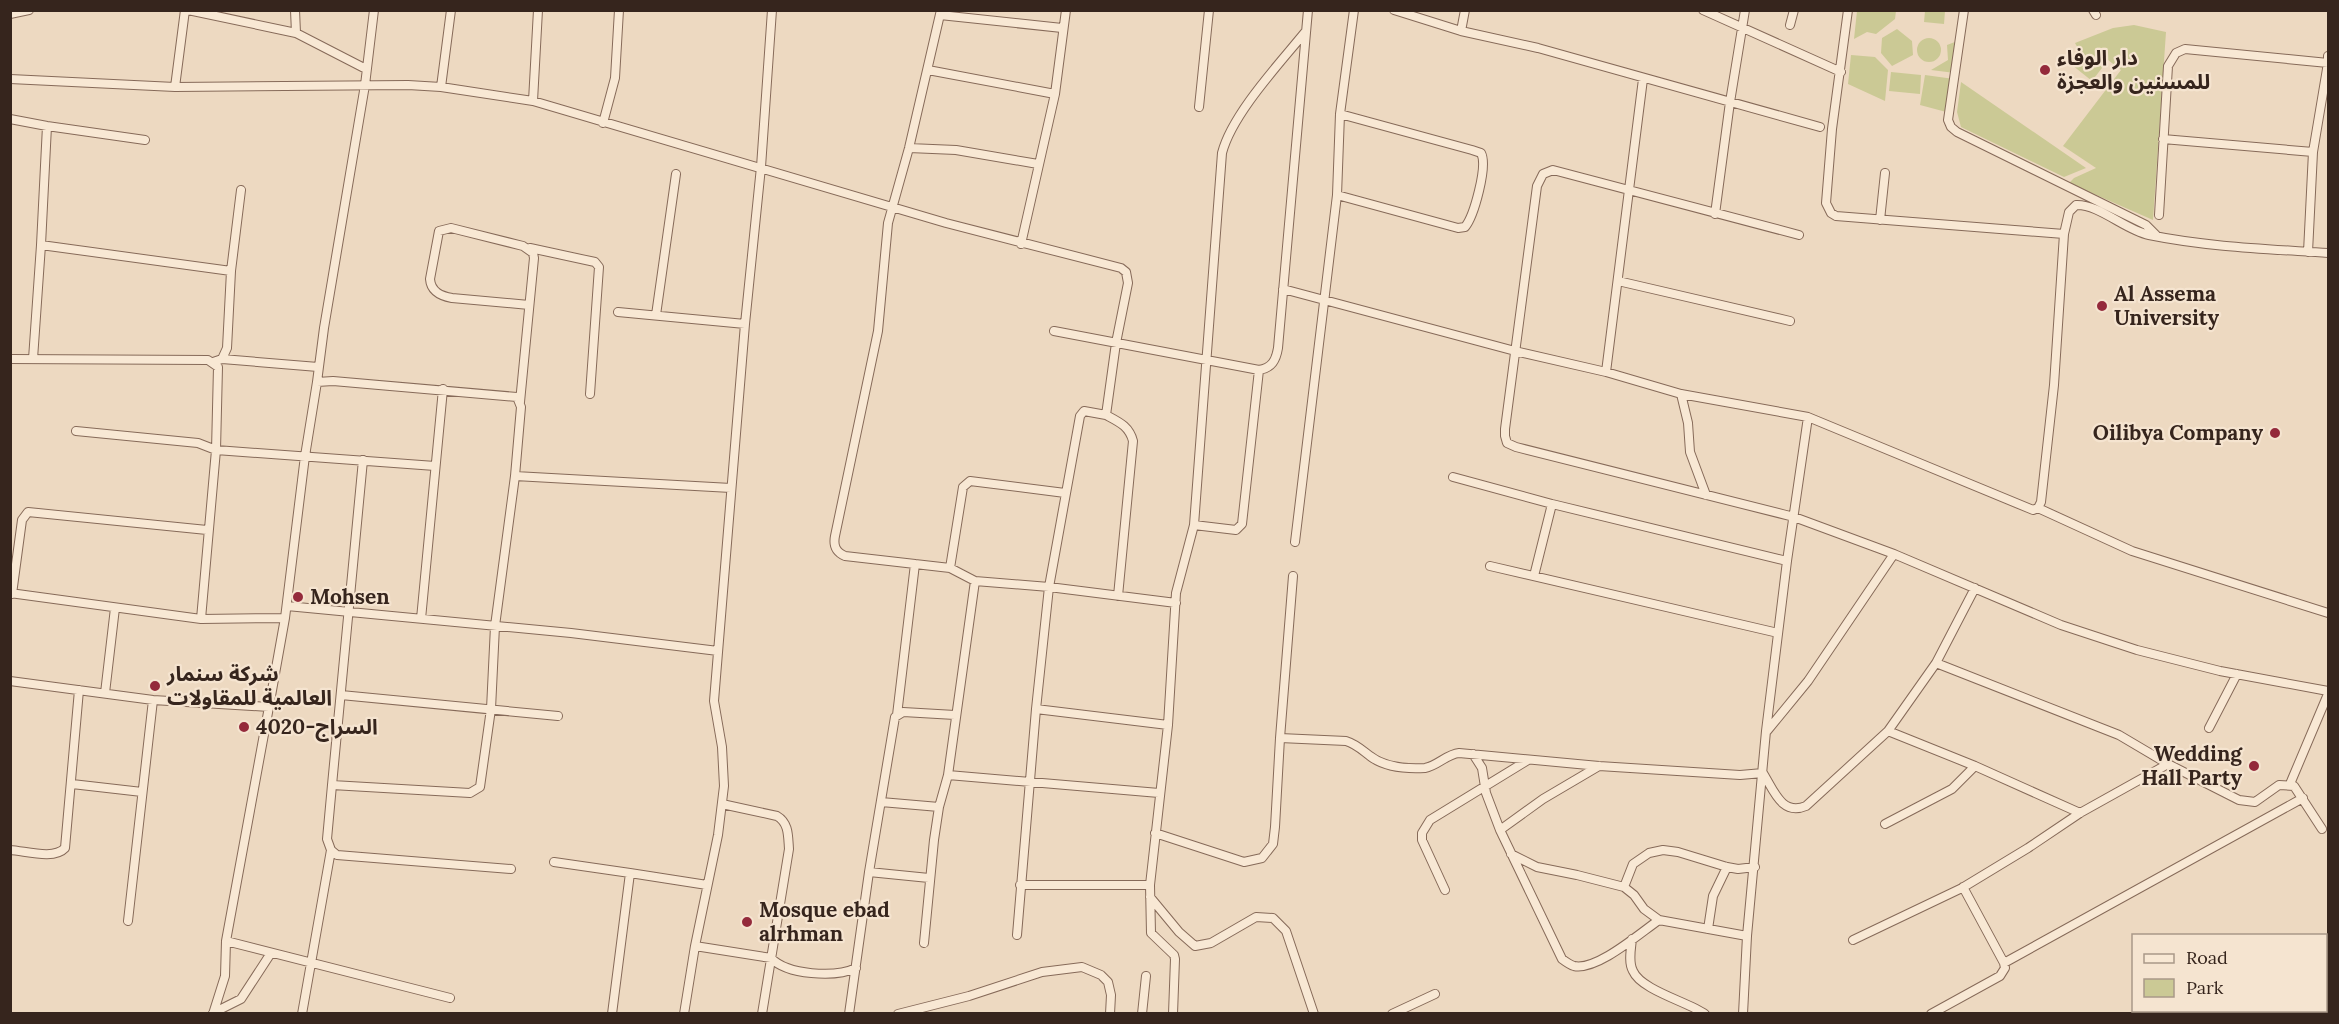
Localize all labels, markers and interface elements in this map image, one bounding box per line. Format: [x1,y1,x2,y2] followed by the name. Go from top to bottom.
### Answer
[2057,44,2210,95] place label: دار الوفاء للمسنين والعجزة
[2038,63,2052,77] marker: دار الوفاء للمسنين والعجزة
[2114,280,2219,331] place label: Al Assema University
[2095,299,2109,313] marker: Al Assema University
[2093,419,2263,446] place label: Oilibya Company
[2268,426,2282,440] marker: Oilibya Company
[310,583,390,610] place label: Mohsen
[291,590,305,604] marker: Mohsen
[166,660,332,711] place label: شركة سنمار العالمية للمقاولات
[148,679,162,693] marker: شركة سنمار العالمية للمقاولات
[256,713,378,742] place label: السراج-4020
[237,720,251,734] marker: السراج-4020
[2141,740,2243,791] place label: Wedding Hall Party
[2247,759,2261,773] marker: Wedding Hall Party
[759,896,890,947] place label: Mosque ebad alrhman
[740,915,754,929] marker: Mosque ebad alrhman
[2132,934,2327,1012] legend
[2186,946,2228,969] text: Road
[2186,976,2224,999] text: Park

